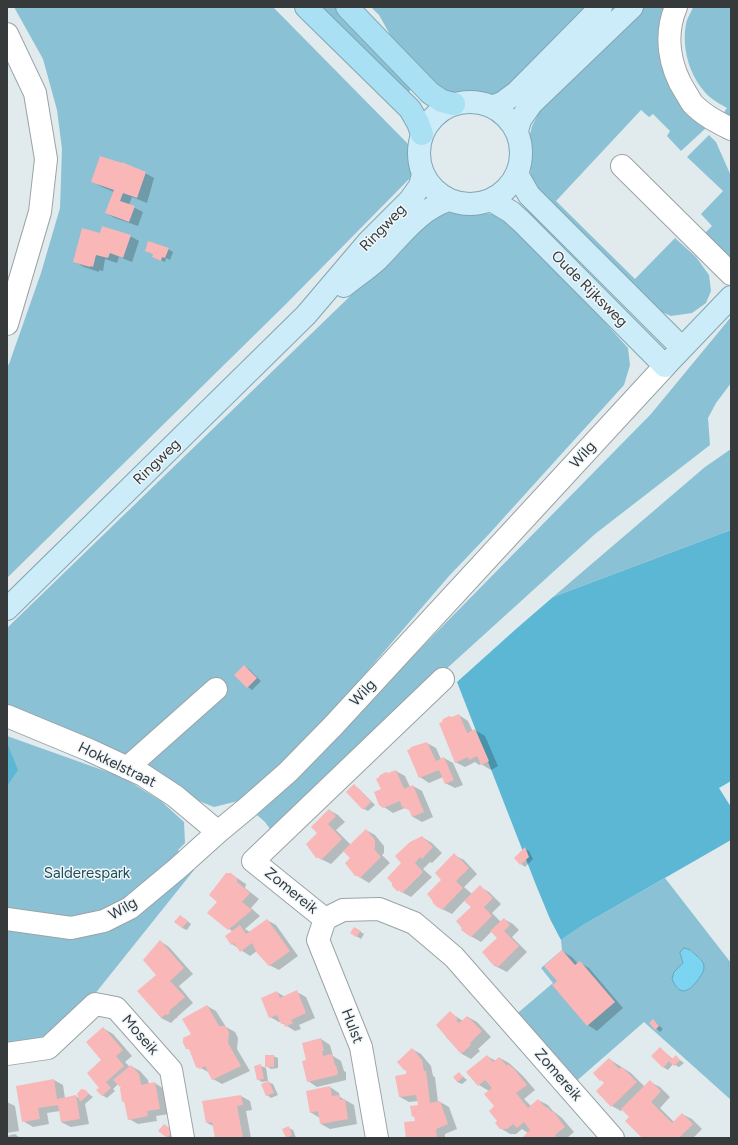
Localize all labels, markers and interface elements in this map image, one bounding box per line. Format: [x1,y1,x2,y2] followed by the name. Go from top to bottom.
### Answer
[356,201,410,255] street label: Ringweg
[547,247,631,331] street label: Oude Rijksweg
[130,435,184,489] street label: Ringweg
[566,438,600,472] street label: Wilg
[346,676,380,710] street label: Wilg
[75,738,159,792] street label: Hokkelstraat
[261,864,321,918] street label: Zomereik
[44,865,130,883] park label: Salderespark
[106,894,140,924] street label: Wilg
[337,1006,367,1046] street label: Hulst
[118,1011,162,1059] street label: Moseik
[530,1045,586,1105] street label: Zomereik

